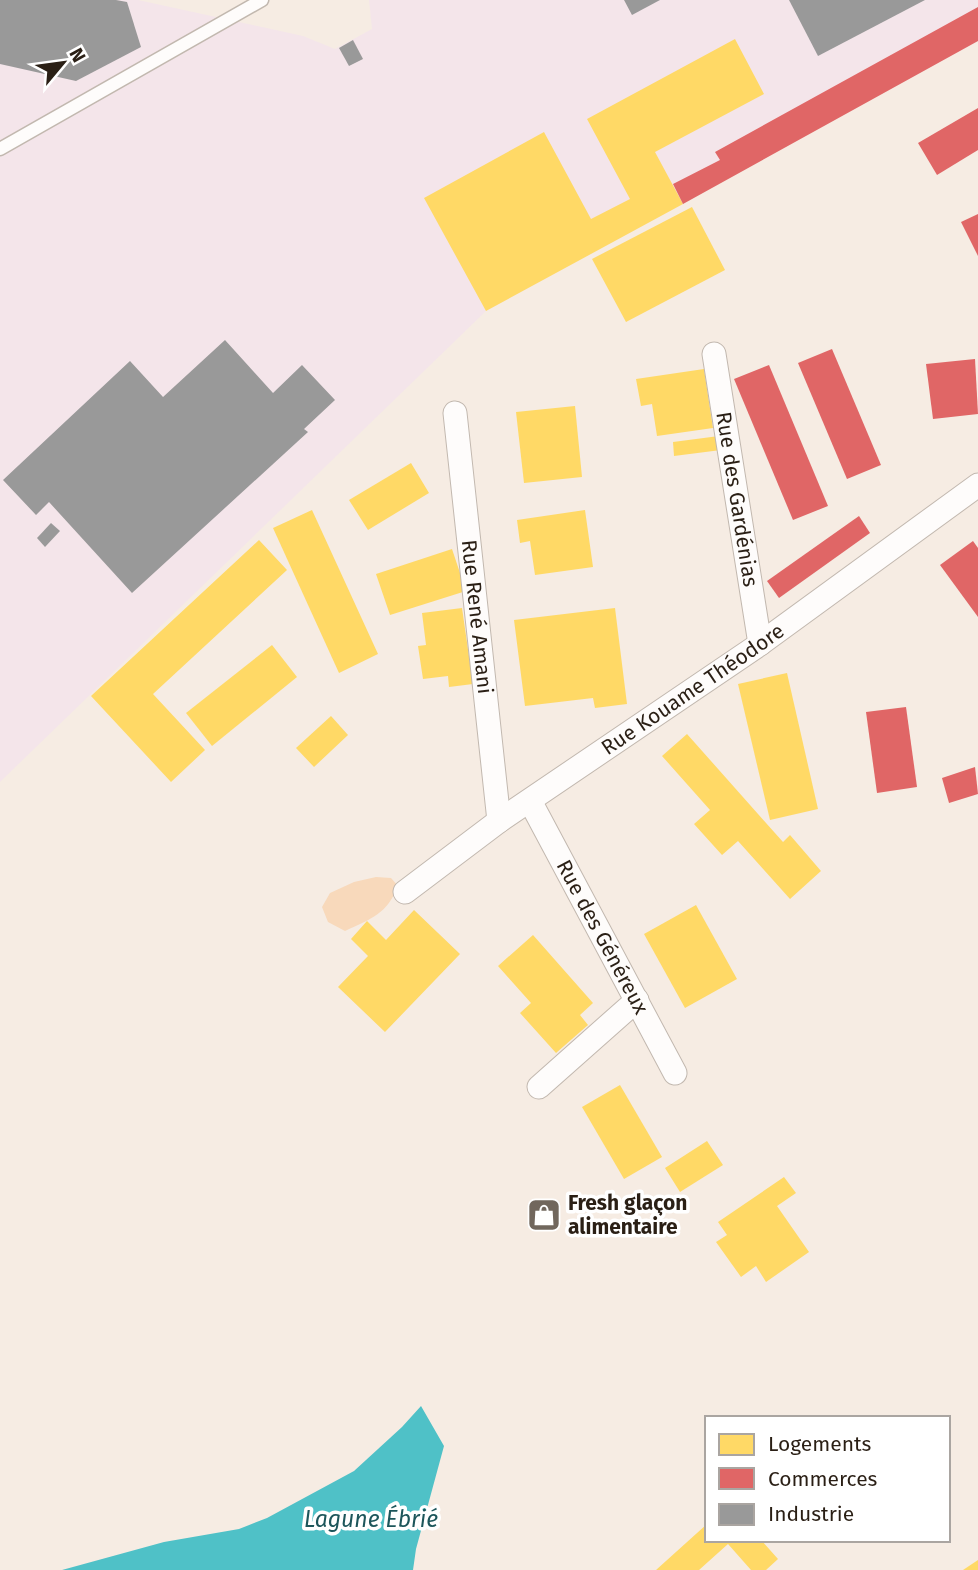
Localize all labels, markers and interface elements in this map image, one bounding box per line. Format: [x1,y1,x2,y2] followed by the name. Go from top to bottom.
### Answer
[28,28,98,98] north arrow
[64,44,91,66] text: N
[710,410,764,589] street label: Rue des Gardénias
[456,538,498,695] street label: Rue René Amani
[596,618,789,761] street label: Rue Kouame Théodore
[551,855,655,1019] street label: Rue des Généreux
[568,1190,687,1240] place label: Fresh glaçon alimentaire
[525,1196,563,1234] shop icon: Fresh glaçon alimentaire
[705,1416,950,1542] legend
[768,1431,872,1457] text: Logements
[768,1466,878,1492] text: Commerces
[768,1501,854,1527] text: Industrie
[304,1504,438,1533] water label: Lagune Ébrié

